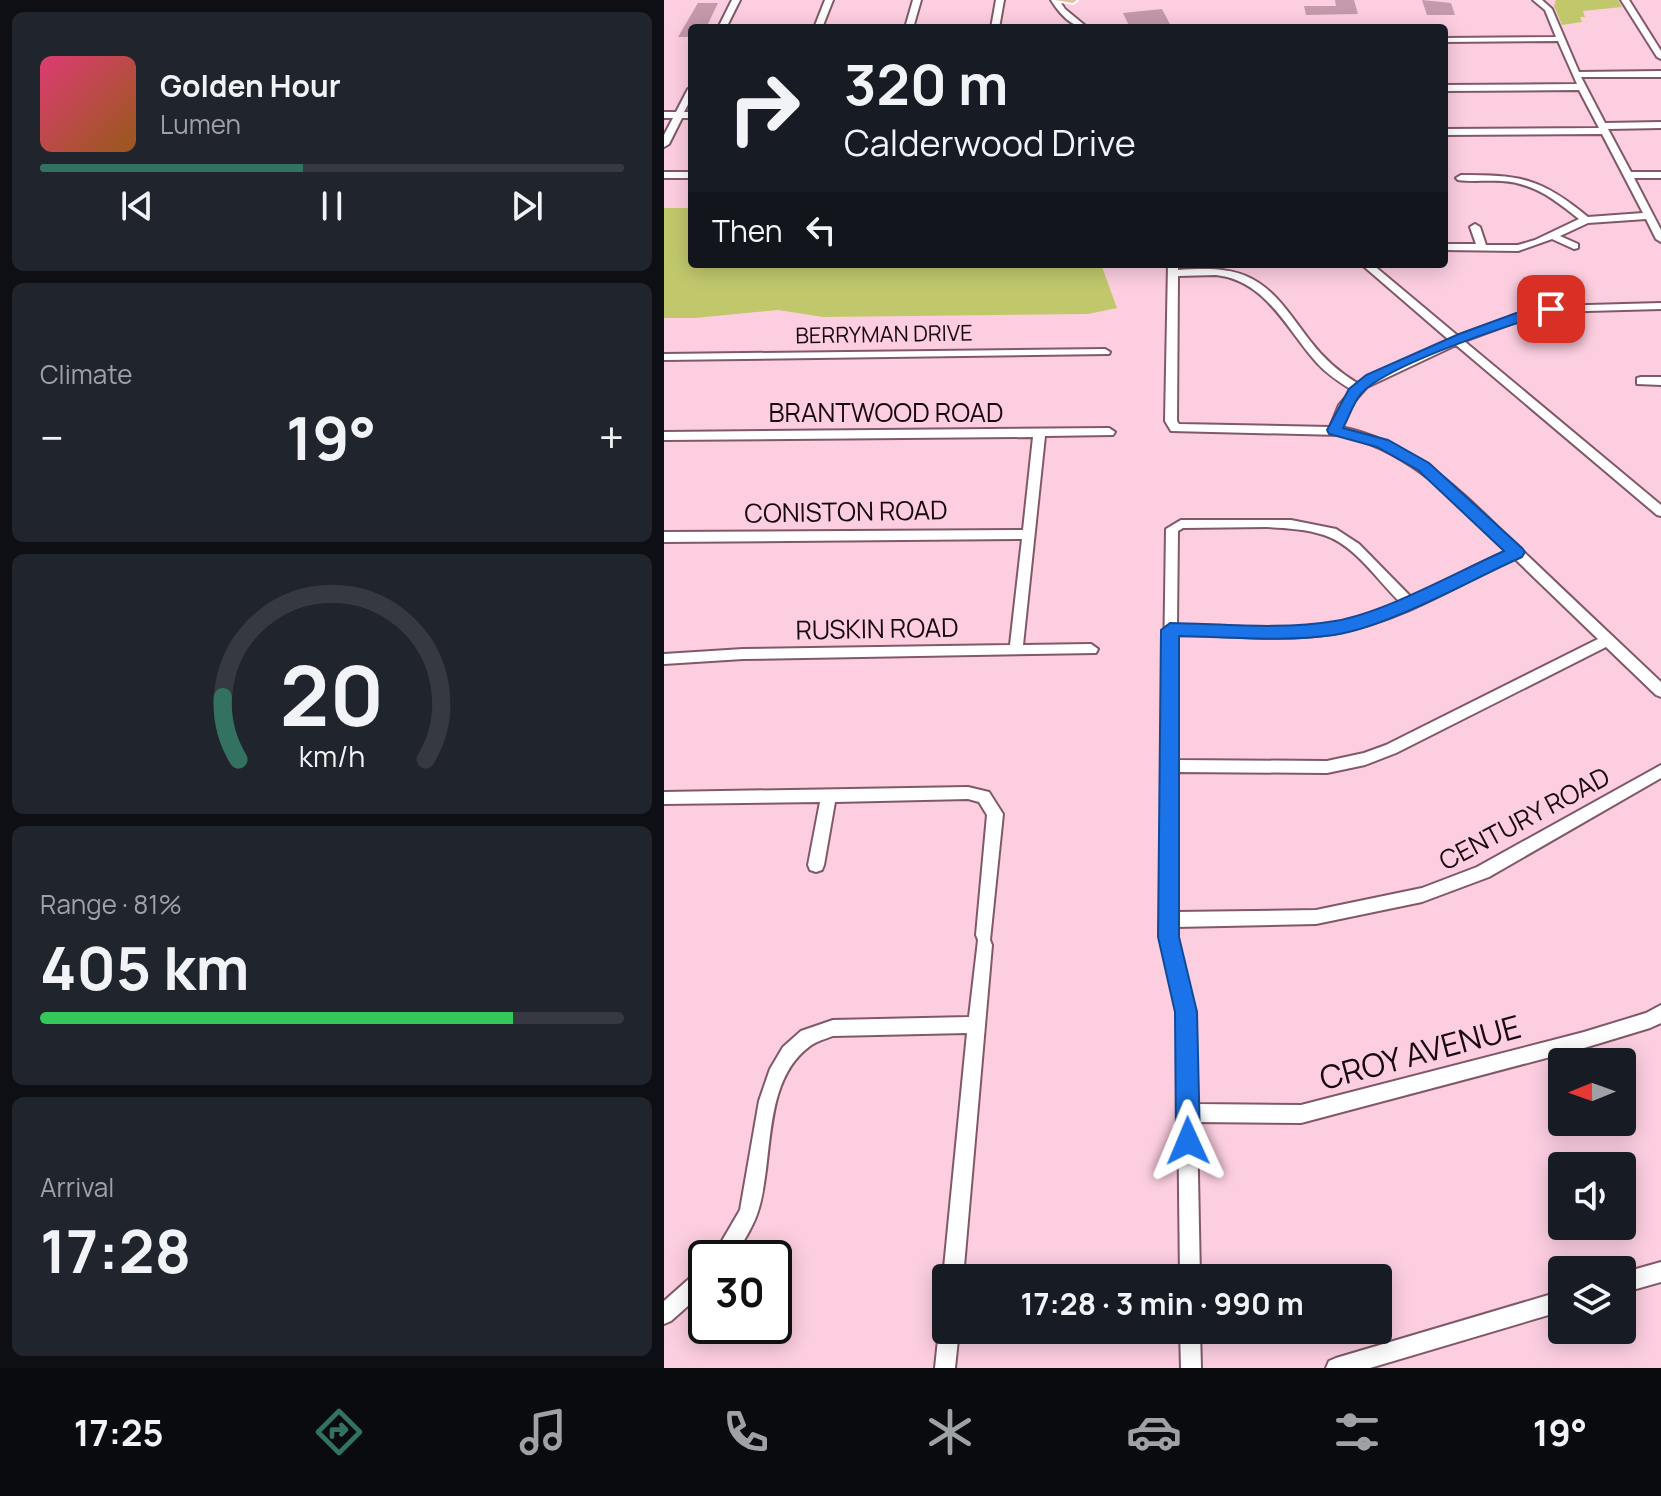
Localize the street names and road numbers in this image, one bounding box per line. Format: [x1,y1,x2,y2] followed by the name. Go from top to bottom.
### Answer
[795,317,973,351] street label: BERRYMAN DRIVE
[769,394,1003,430] street label: BRANTWOOD ROAD
[744,491,948,531] street label: CONISTON ROAD
[795,609,959,647] street label: RUSKIN ROAD
[1432,758,1616,878] street label: CENTURY ROAD
[1315,1004,1525,1100] street label: CROY AVENUE

